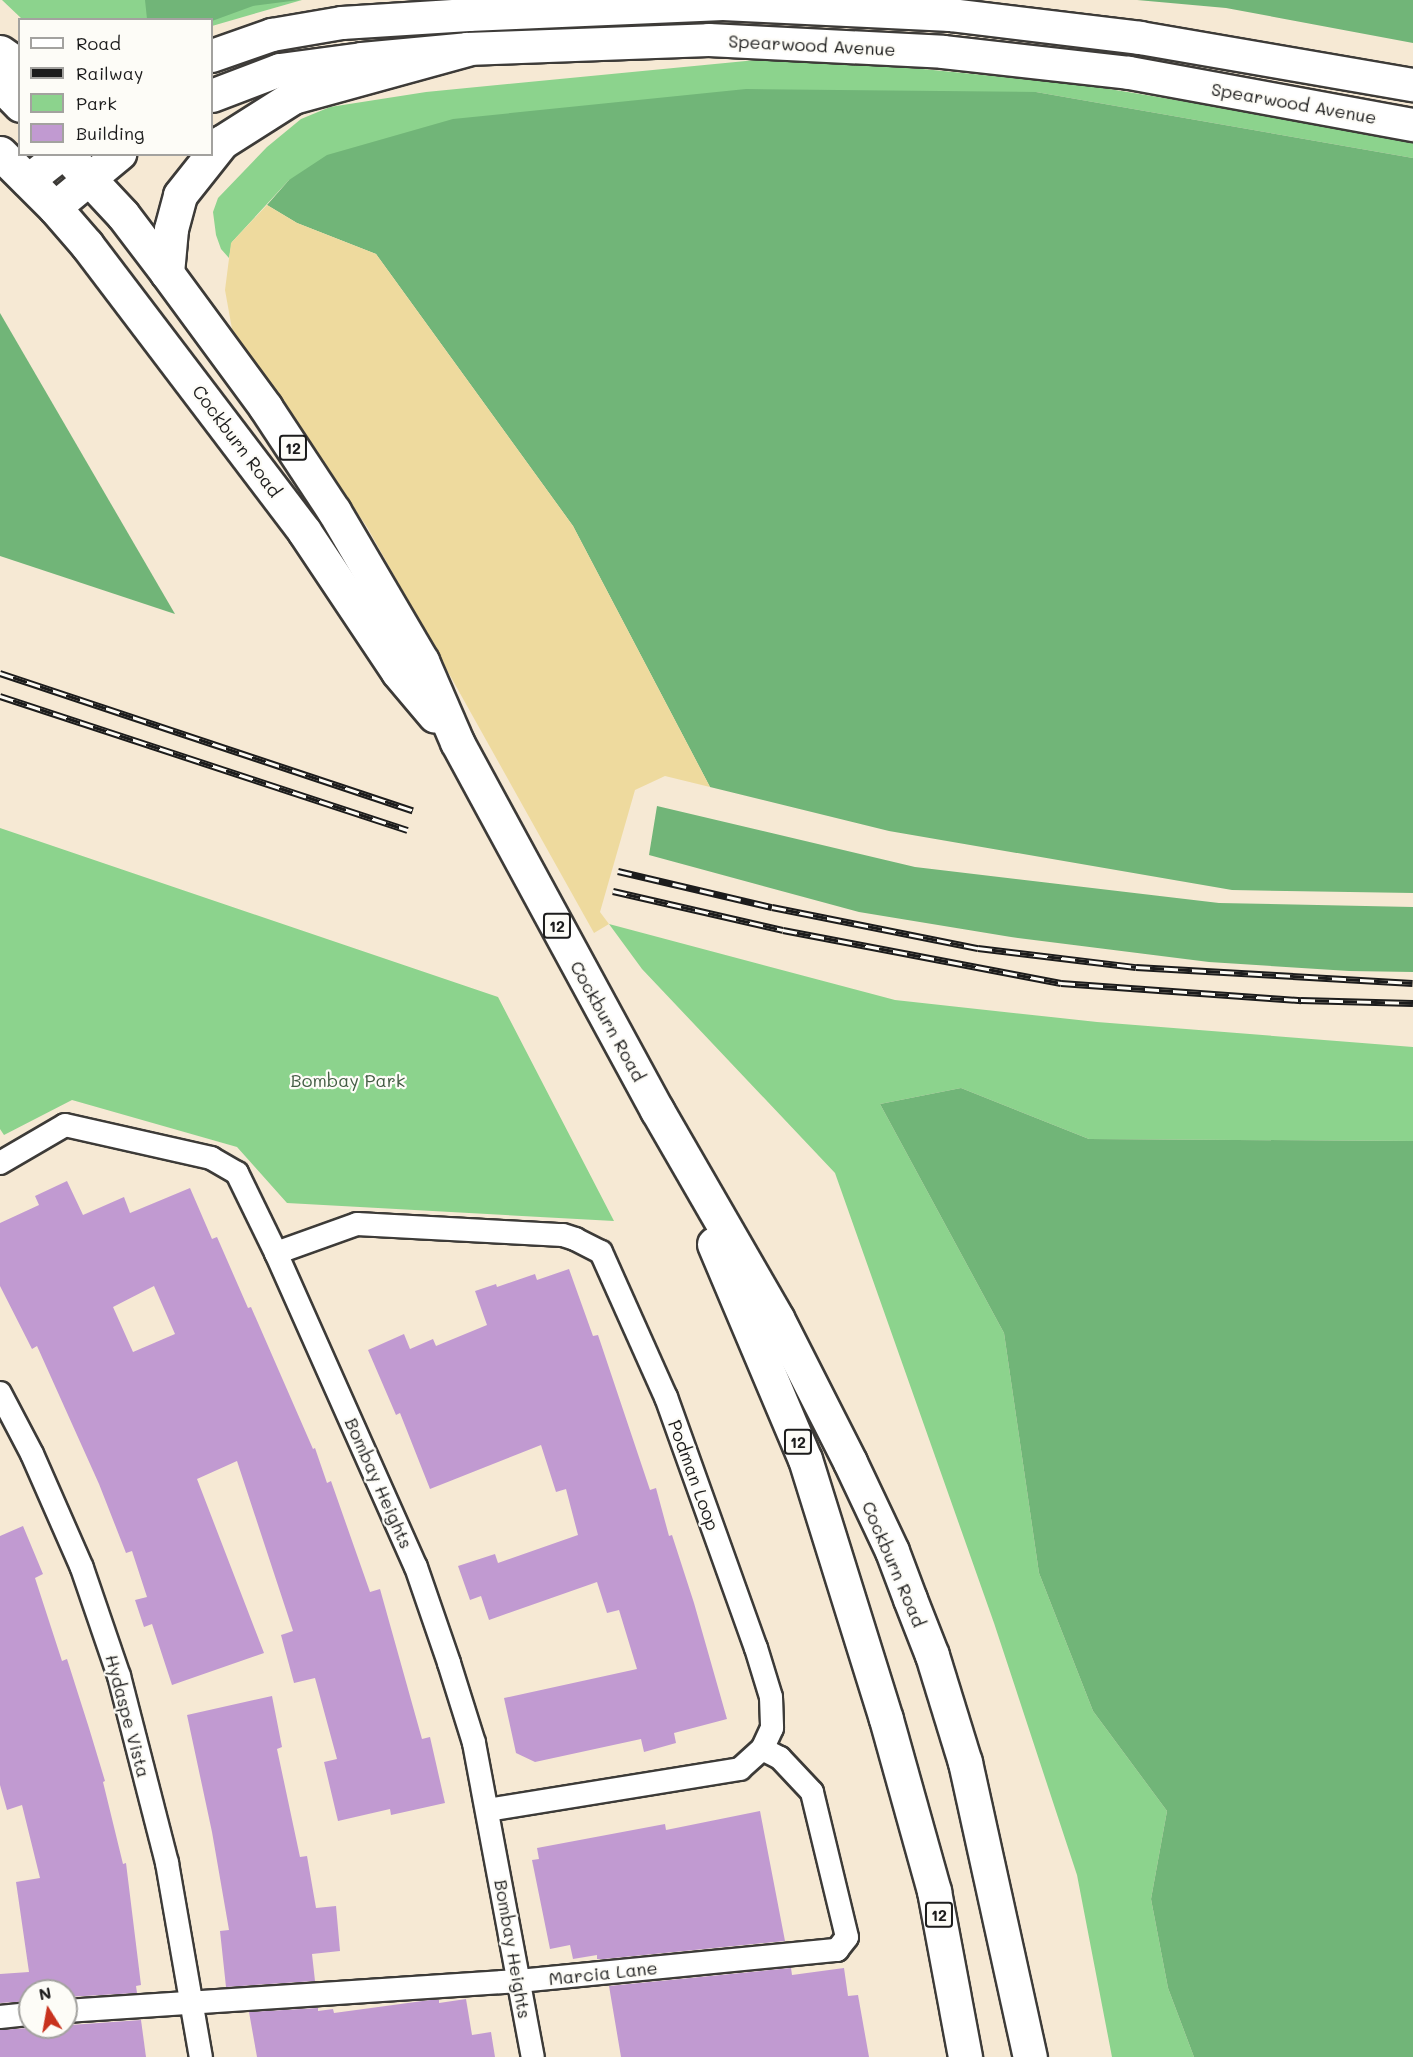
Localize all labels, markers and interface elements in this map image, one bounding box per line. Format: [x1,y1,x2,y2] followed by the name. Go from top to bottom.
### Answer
[18,18,213,156] legend
[728,30,896,60] street label: Spearwood Avenue
[76,31,121,55] text: Road
[76,61,143,85] text: Railway
[1210,78,1378,128] street label: Spearwood Avenue
[76,91,117,115] text: Park
[76,121,144,145] text: Building
[188,381,286,501] street label: Cockburn Road
[278,435,308,461] road number: 12
[542,913,572,939] road number: 12
[566,957,650,1085] street label: Cockburn Road
[291,1069,405,1091] park label: Bombay Park
[341,1414,417,1552] street label: Bombay Heights
[664,1417,724,1533] street label: Podman Loop
[783,1429,813,1455] road number: 12
[858,1498,930,1630] street label: Cockburn Road
[101,1652,155,1780] street label: Hydaspe Vista
[490,1878,536,2020] street label: Bombay Heights
[924,1902,954,1928] road number: 12
[547,1957,659,1989] street label: Marcia Lane
[18,1979,78,2039] north arrow
[37,1981,53,2004] text: N

